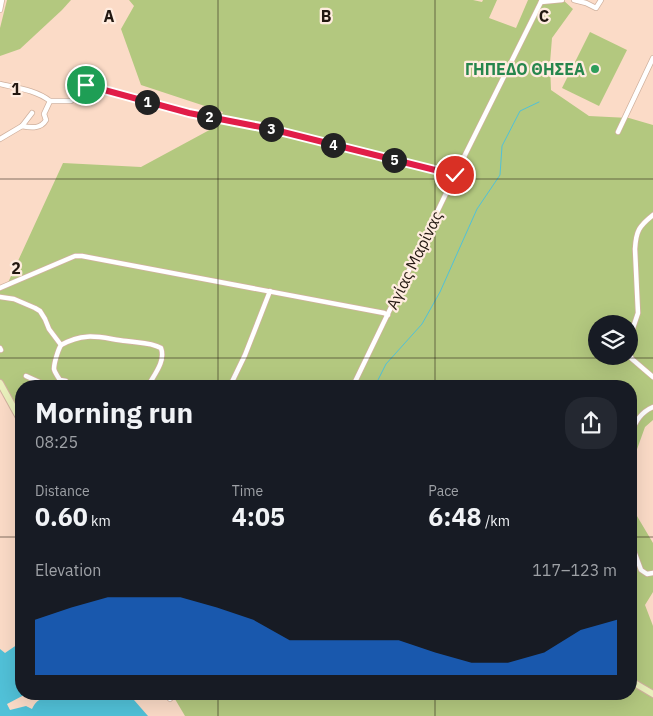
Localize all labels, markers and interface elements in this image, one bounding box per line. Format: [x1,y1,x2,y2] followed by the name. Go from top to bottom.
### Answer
[104,6,115,26] text: A
[321,6,332,26] text: B
[539,6,549,26] text: C
[465,59,585,79] place label: ΓΗΠΕΔΟ ΘΗΣΕΑ
[589,63,601,75] marker: ΓΗΠΕΔΟ ΘΗΣΕΑ
[65,64,107,106] pin
[72,71,100,99] icon: arrive
[11,79,21,99] text: 1
[134,90,160,114] pin: 1
[143,93,152,111] text: 1
[196,104,222,130] pin: 2
[205,108,214,126] text: 2
[258,116,284,142] pin: 3
[267,120,276,138] text: 3
[320,132,346,158] pin: 4
[329,136,338,154] text: 4
[382,148,406,172] pin: 5
[390,151,399,169] text: 5
[434,154,476,196] pin
[441,161,469,189] icon: check
[382,207,447,312] street label: Αγίας Μαρίνας
[11,258,21,278] text: 2
[588,315,638,365] map controls
[588,315,638,365] button: layers
[35,394,193,431] text: Morning run
[565,397,617,449] button: share
[35,432,78,452] text: 08:25
[35,482,90,500] text: Distance
[232,482,263,500] text: Time
[428,482,459,500] text: Pace
[35,500,88,533] text: 0.60
[232,500,285,533] text: 4:05
[428,500,482,533] text: 6:48
[88,512,111,530] text: km
[482,512,510,530] text: /km
[35,560,101,580] text: Elevation
[532,560,617,580] text: 117–123 m

